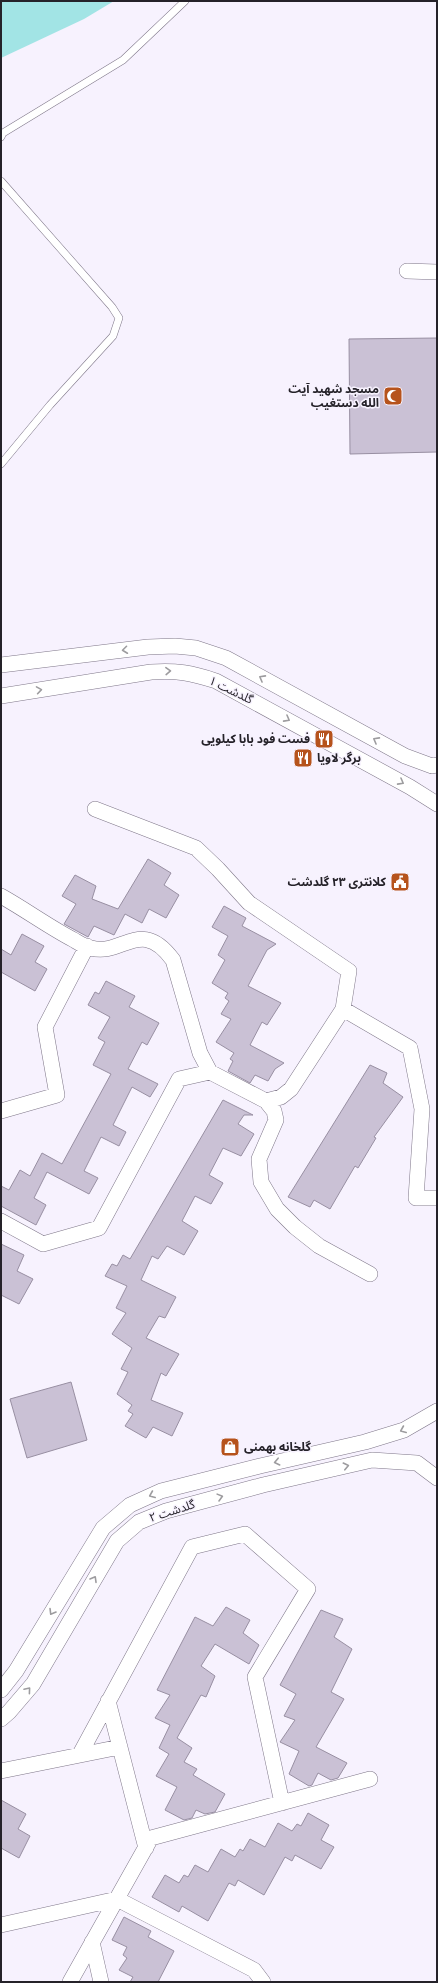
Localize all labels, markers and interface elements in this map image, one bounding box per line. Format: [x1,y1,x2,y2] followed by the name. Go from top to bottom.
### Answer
[288,382,379,410] place label: مسجد شهید آیت الله دستغیب
[382,385,404,407] mosque icon: مسجد شهید آیت الله دستغیب
[122,645,128,654] one-way arrow
[165,667,171,675] one-way arrow
[207,673,256,707] street label: گلدشت ۱
[259,675,266,682] one-way arrow
[36,686,43,695] one-way arrow
[283,715,290,722] one-way arrow
[313,728,335,750] restaurant icon: فست فود بابا کیلویی
[201,732,310,746] place label: فست فود بابا کیلویی
[373,738,380,745] one-way arrow
[292,747,314,769] restaurant icon: برگر لاویا
[317,751,361,765] place label: برگر لاویا
[397,777,404,785] one-way arrow
[389,871,411,893] public building icon: کلانتری ۲۳ گلدشت
[288,875,387,889] place label: کلانتری ۲۳ گلدشت
[400,1425,407,1433] one-way arrow
[219,1436,241,1458] shop icon: گلخانه بهمنی
[244,1440,311,1454] place label: گلخانه بهمنی
[274,1457,280,1465] one-way arrow
[343,1462,349,1470] one-way arrow
[148,1490,156,1498] one-way arrow
[216,1493,223,1501] one-way arrow
[147,1497,198,1525] street label: گلدشت ۲
[90,1576,97,1583] one-way arrow
[49,1608,56,1615] one-way arrow
[23,1688,30,1695] one-way arrow

